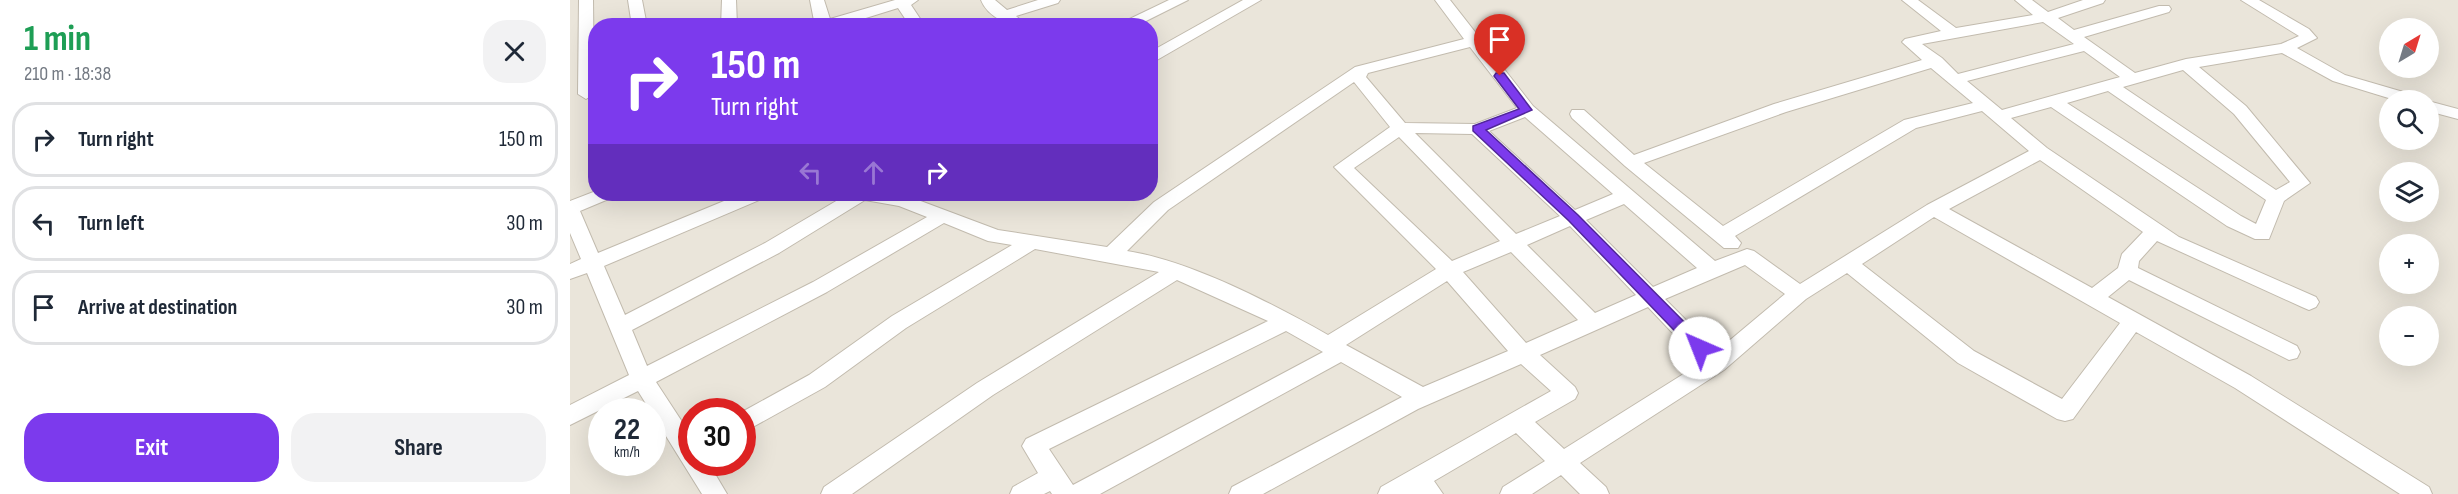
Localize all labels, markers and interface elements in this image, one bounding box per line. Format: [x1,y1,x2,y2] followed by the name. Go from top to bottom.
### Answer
[1474,14,1525,76] pin
[24,18,91,61] text: 1 min
[2379,18,2439,78] north arrow
[2379,18,2439,366] map controls
[483,20,546,83] button: close
[1483,23,1516,56] icon: arrive
[711,40,800,91] text: 150 m
[612,42,690,120] icon: right
[24,62,111,86] text: 210 m · 18:38
[2379,90,2439,150] button: search
[711,91,798,123] text: Turn right
[27,123,60,156] icon: right
[78,126,154,153] text: Turn right
[499,126,543,153] text: 150 m
[794,156,827,189] icon: left
[857,156,890,189] icon: ahead
[920,156,953,189] icon: right
[2379,162,2439,222] button: layers
[27,207,60,240] icon: left
[78,210,144,237] text: Turn left
[506,210,543,237] text: 30 m
[2379,234,2439,294] button: +
[27,291,60,324] icon: arrive
[78,294,237,321] text: Arrive at destination
[506,294,543,321] text: 30 m
[2379,306,2439,366] button: −
[1668,316,1732,380] position arrow
[678,398,756,476] speed limit sign: 30
[614,412,640,448] text: 22
[24,413,279,482] button: Exit
[291,413,546,482] button: Share
[614,443,640,462] text: km/h

